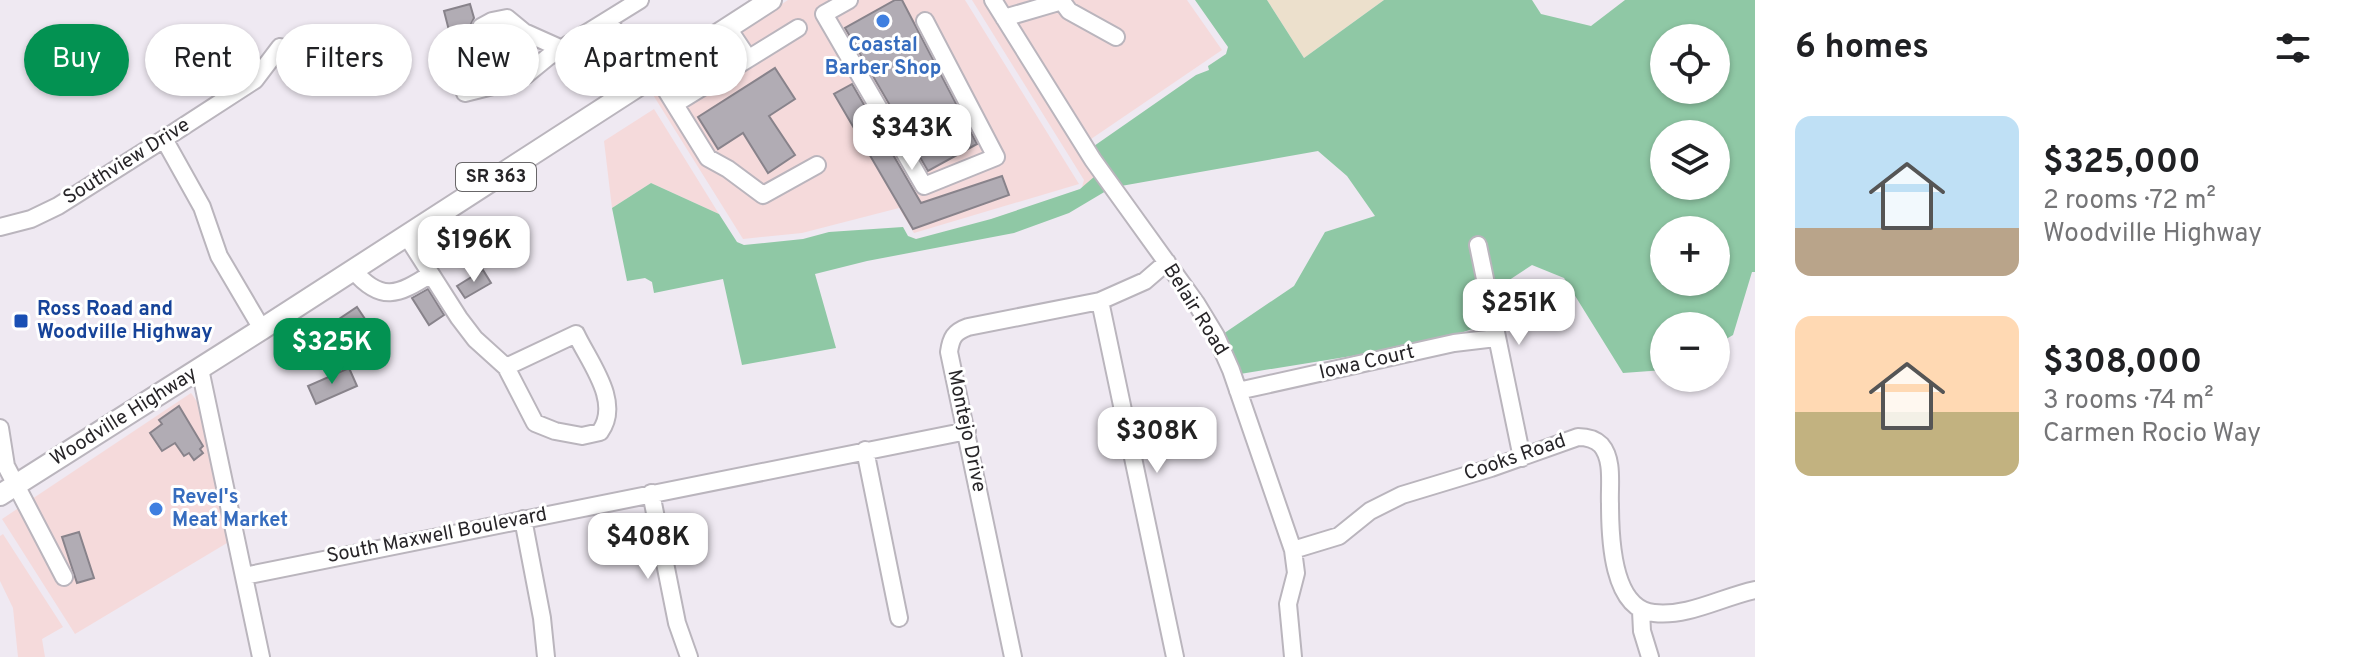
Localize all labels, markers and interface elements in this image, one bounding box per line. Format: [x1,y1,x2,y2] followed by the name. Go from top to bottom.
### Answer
[874,12,892,30] marker: Coastal Barber Shop
[24,24,129,96] chip: Buy
[145,24,260,96] chip: Rent
[276,24,412,96] chip: Filters
[428,24,539,96] chip: New
[555,24,747,96] chip: Apartment
[1650,24,1730,392] map controls
[1650,24,1730,104] button: locate
[2271,26,2315,70] icon: filters
[1795,27,1929,70] text: 6 homes
[825,33,941,82] place label: Coastal Barber Shop
[856,104,968,172] pin: $343K
[59,113,195,211] street label: Southview Drive
[871,113,953,146] text: $343K
[1650,120,1730,200] button: layers
[2043,142,2201,185] text: $325,000
[1859,148,1955,244] icon: home
[456,163,536,191] road number: SR 363
[2043,185,2216,218] text: 2 rooms · 72 m²
[418,216,530,284] pin: $196K
[1650,216,1730,296] button: +
[2043,218,2262,251] text: Woodville Highway
[436,225,512,258] text: $196K
[1157,259,1233,361] street label: Belair Road
[1463,279,1575,347] pin: $251K
[1481,288,1557,321] text: $251K
[37,297,213,346] place label: Ross Road and Woodville Highway
[12,312,30,330] marker: Ross Road and Woodville Highway
[1650,312,1730,392] button: −
[276,318,388,386] pin: $325K
[292,327,372,360] text: $325K
[1317,339,1417,387] street label: Iowa Court
[2043,342,2202,385] text: $308,000
[1859,348,1955,444] icon: home
[46,361,202,473] street label: Woodville Highway
[940,367,992,495] street label: Montejo Drive
[2043,385,2214,418] text: 3 rooms · 74 m²
[1101,407,1213,475] pin: $308K
[1116,416,1198,449] text: $308K
[2043,418,2261,451] text: Carmen Rocio Way
[1461,428,1569,488] street label: Cooks Road
[172,485,288,534] place label: Revel's Meat Market
[147,500,165,518] marker: Revel's Meat Market
[325,502,549,570] street label: South Maxwell Boulevard
[592,513,704,581] pin: $408K
[606,522,690,555] text: $408K

